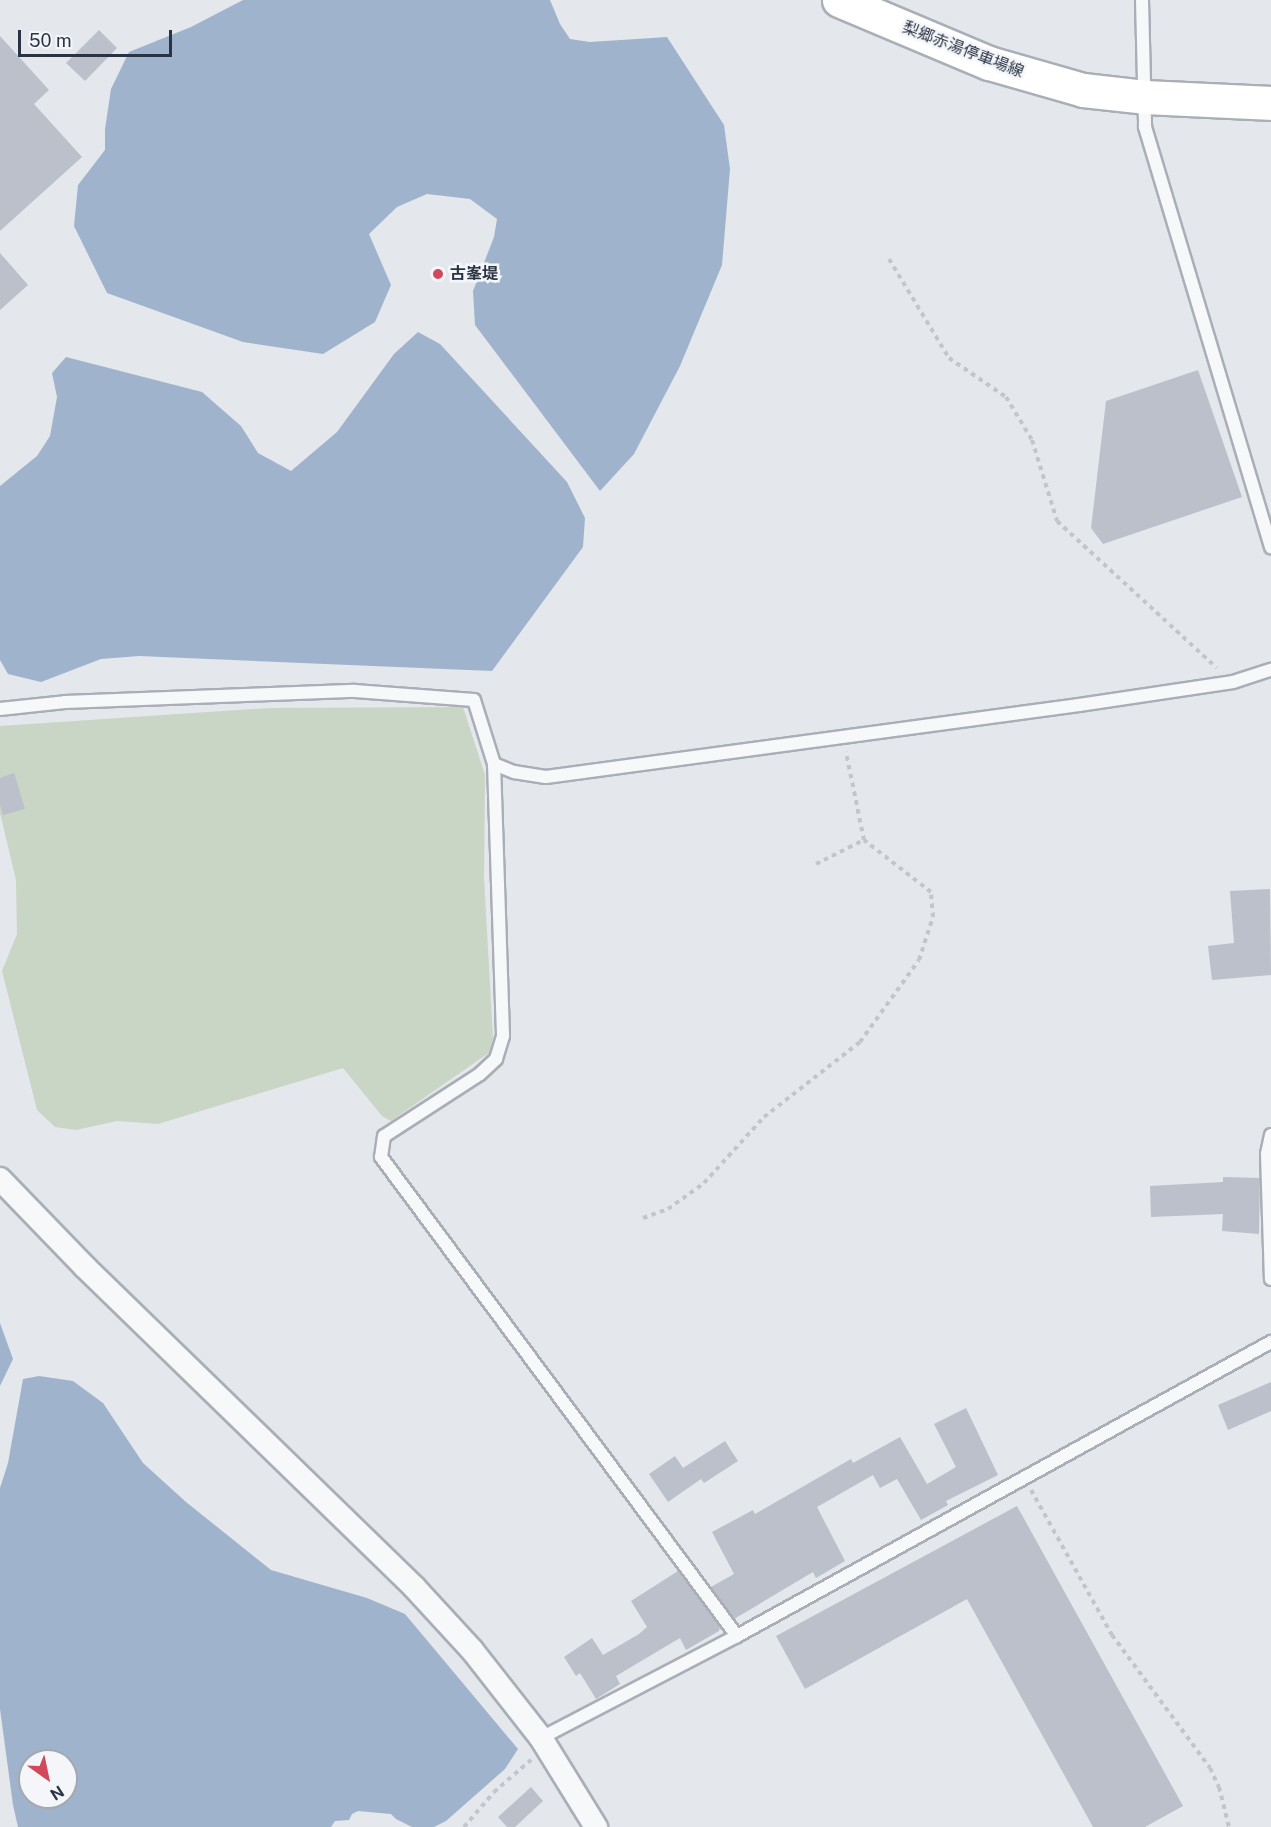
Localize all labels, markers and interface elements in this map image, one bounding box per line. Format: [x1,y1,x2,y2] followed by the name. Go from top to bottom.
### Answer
[21,18,176,56] scale bar
[900,18,1026,82] street label: 梨郷赤湯停車場線
[29,30,72,51] text: 50 m
[450,264,498,284] place label: 古峯堤
[431,267,445,281] marker: 古峯堤
[18,1749,78,1809] north arrow
[47,1781,67,1804] text: N

